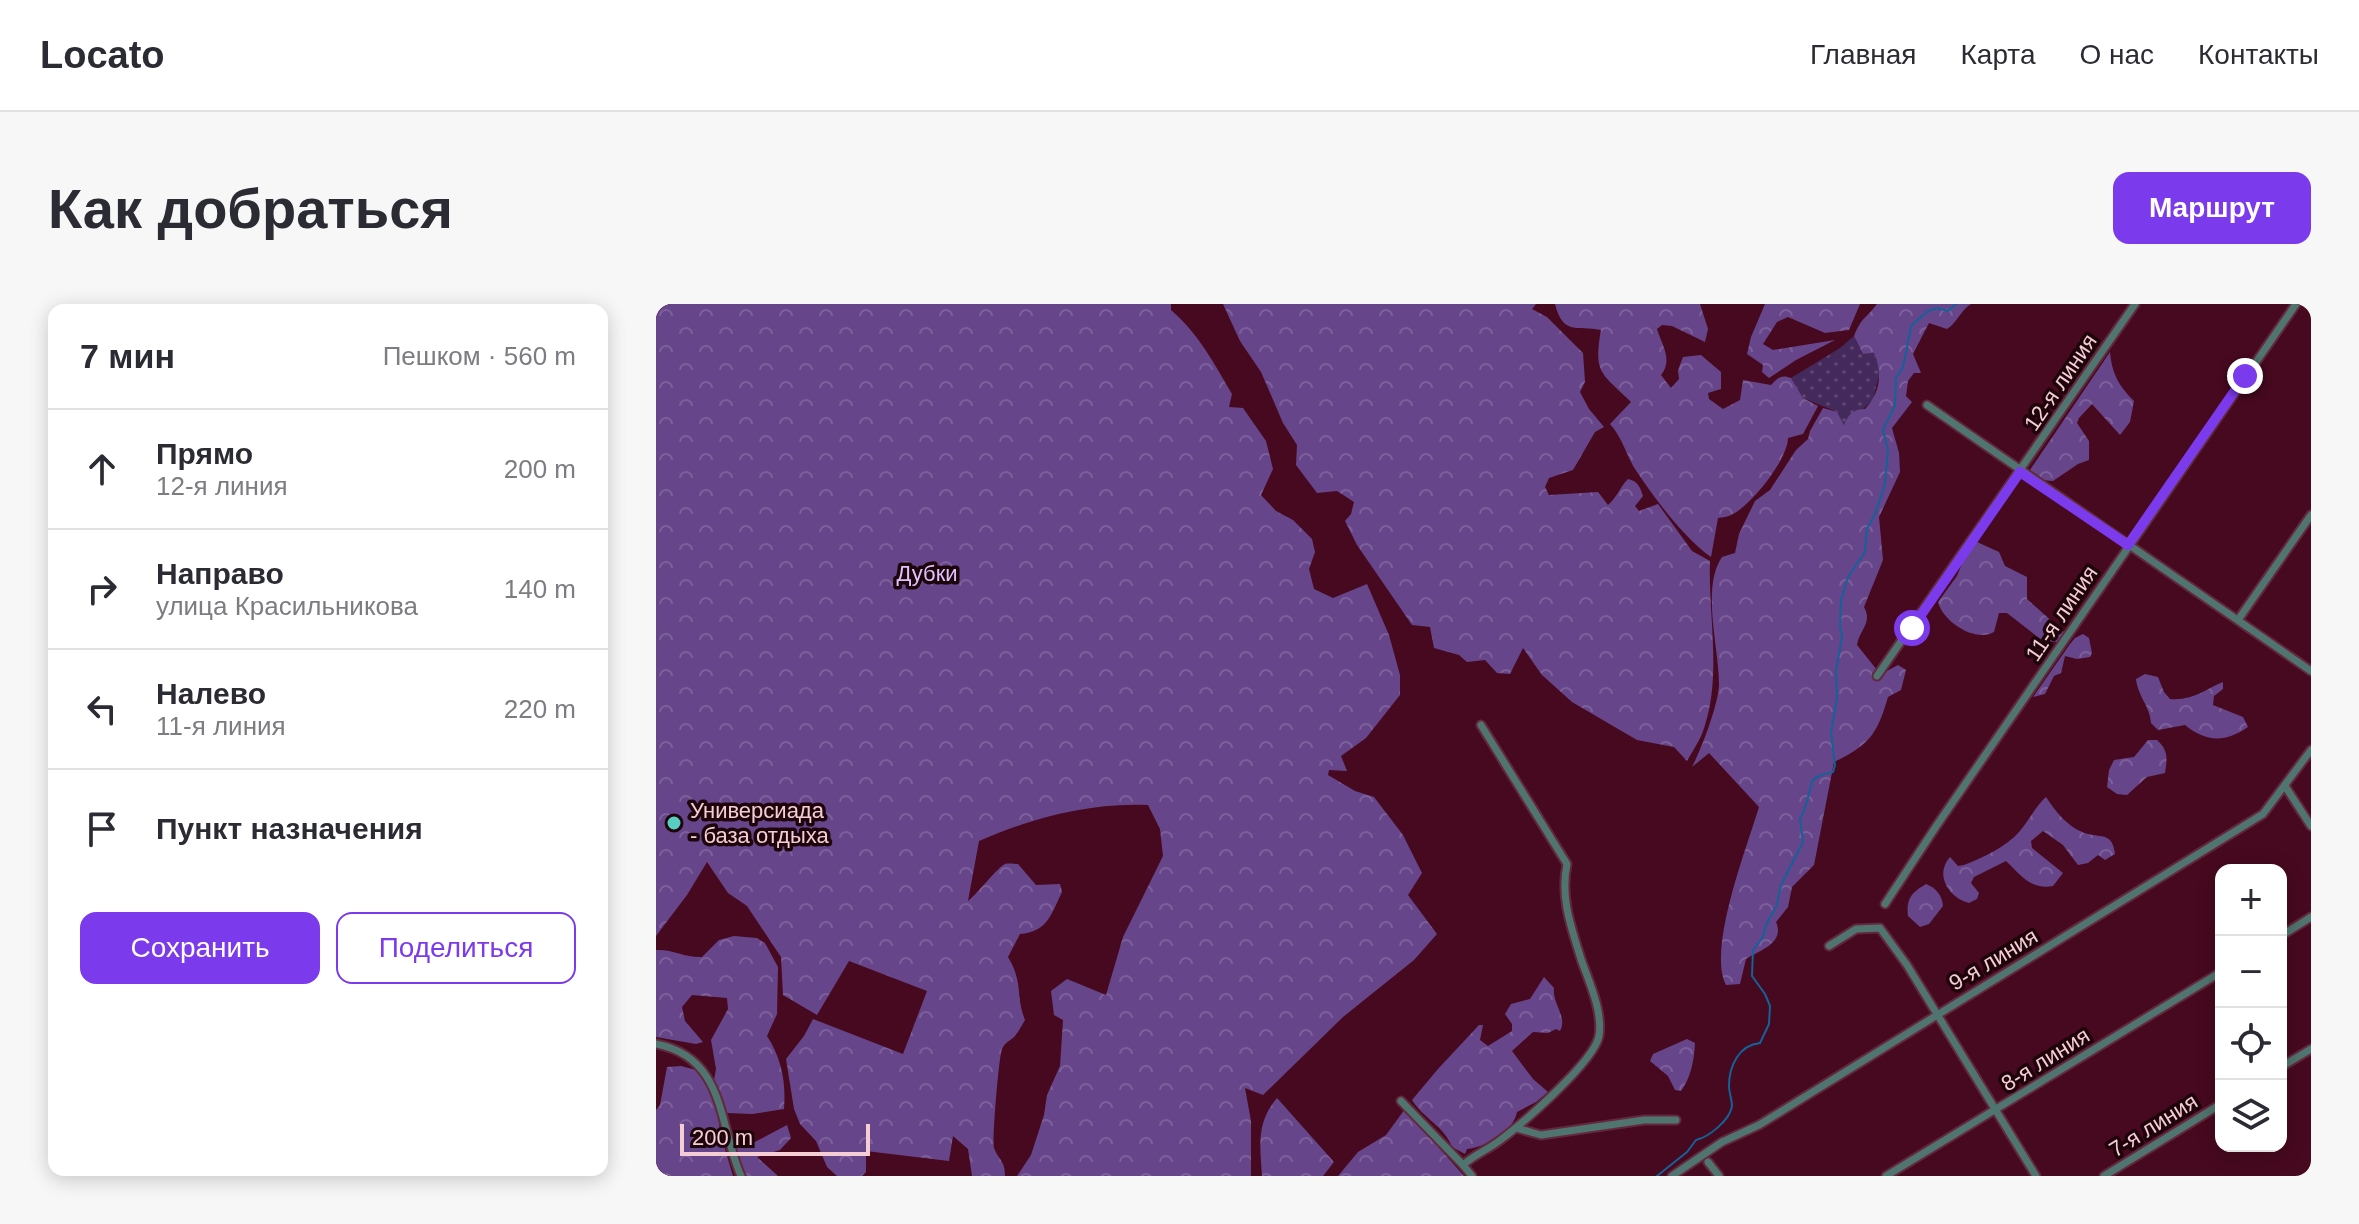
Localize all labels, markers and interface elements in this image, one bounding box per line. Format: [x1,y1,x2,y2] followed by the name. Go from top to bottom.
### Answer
[40,34,165,76] text: Locato
[1810,39,1917,70] text: Главная
[1961,39,2035,70] text: Карта
[2079,39,2154,70] text: О нас
[2198,39,2319,70] text: Контакты
[2113,172,2311,244] button: Маршрут
[48,177,453,240] text: Как добраться
[2019,329,2102,435] street label: 12-я линия
[80,337,175,375] text: 7 мин
[383,341,576,371] text: Пешком · 560 m
[2227,358,2263,394] route end
[156,437,253,470] text: Прямо
[80,447,124,491] icon: ahead
[504,454,576,484] text: 200 m
[156,471,288,501] text: 12-я линия
[156,557,284,590] text: Направо
[896,561,958,586] park label: Дубки
[2020,561,2102,666] street label: 11-я линия
[80,567,124,611] icon: right
[504,574,576,604] text: 140 m
[156,591,418,621] text: улица Красильникова
[1894,610,1930,646] route start
[156,677,266,710] text: Налево
[80,687,124,731] icon: left
[504,694,576,724] text: 220 m
[156,711,286,741] text: 11-я линия
[690,798,829,848] place label: Универсиада - база отдыха
[80,807,124,851] icon: arrive
[156,812,423,845] text: Пункт назначения
[665,814,683,832] marker: Универсиада - база отдыха
[2215,864,2287,1152] map controls
[2215,864,2287,936] button: +
[80,912,320,984] button: Сохранить
[336,912,576,984] button: Поделиться
[1944,923,2042,996] street label: 9-я линия
[2215,936,2287,1008] button: −
[2215,1008,2287,1080] button: locate
[1997,1023,2094,1096] street label: 8-я линия
[2215,1080,2287,1152] button: layers
[2105,1089,2202,1162] street label: 7-я линия
[680,1120,870,1156] scale bar
[692,1125,753,1150] text: 200 m

